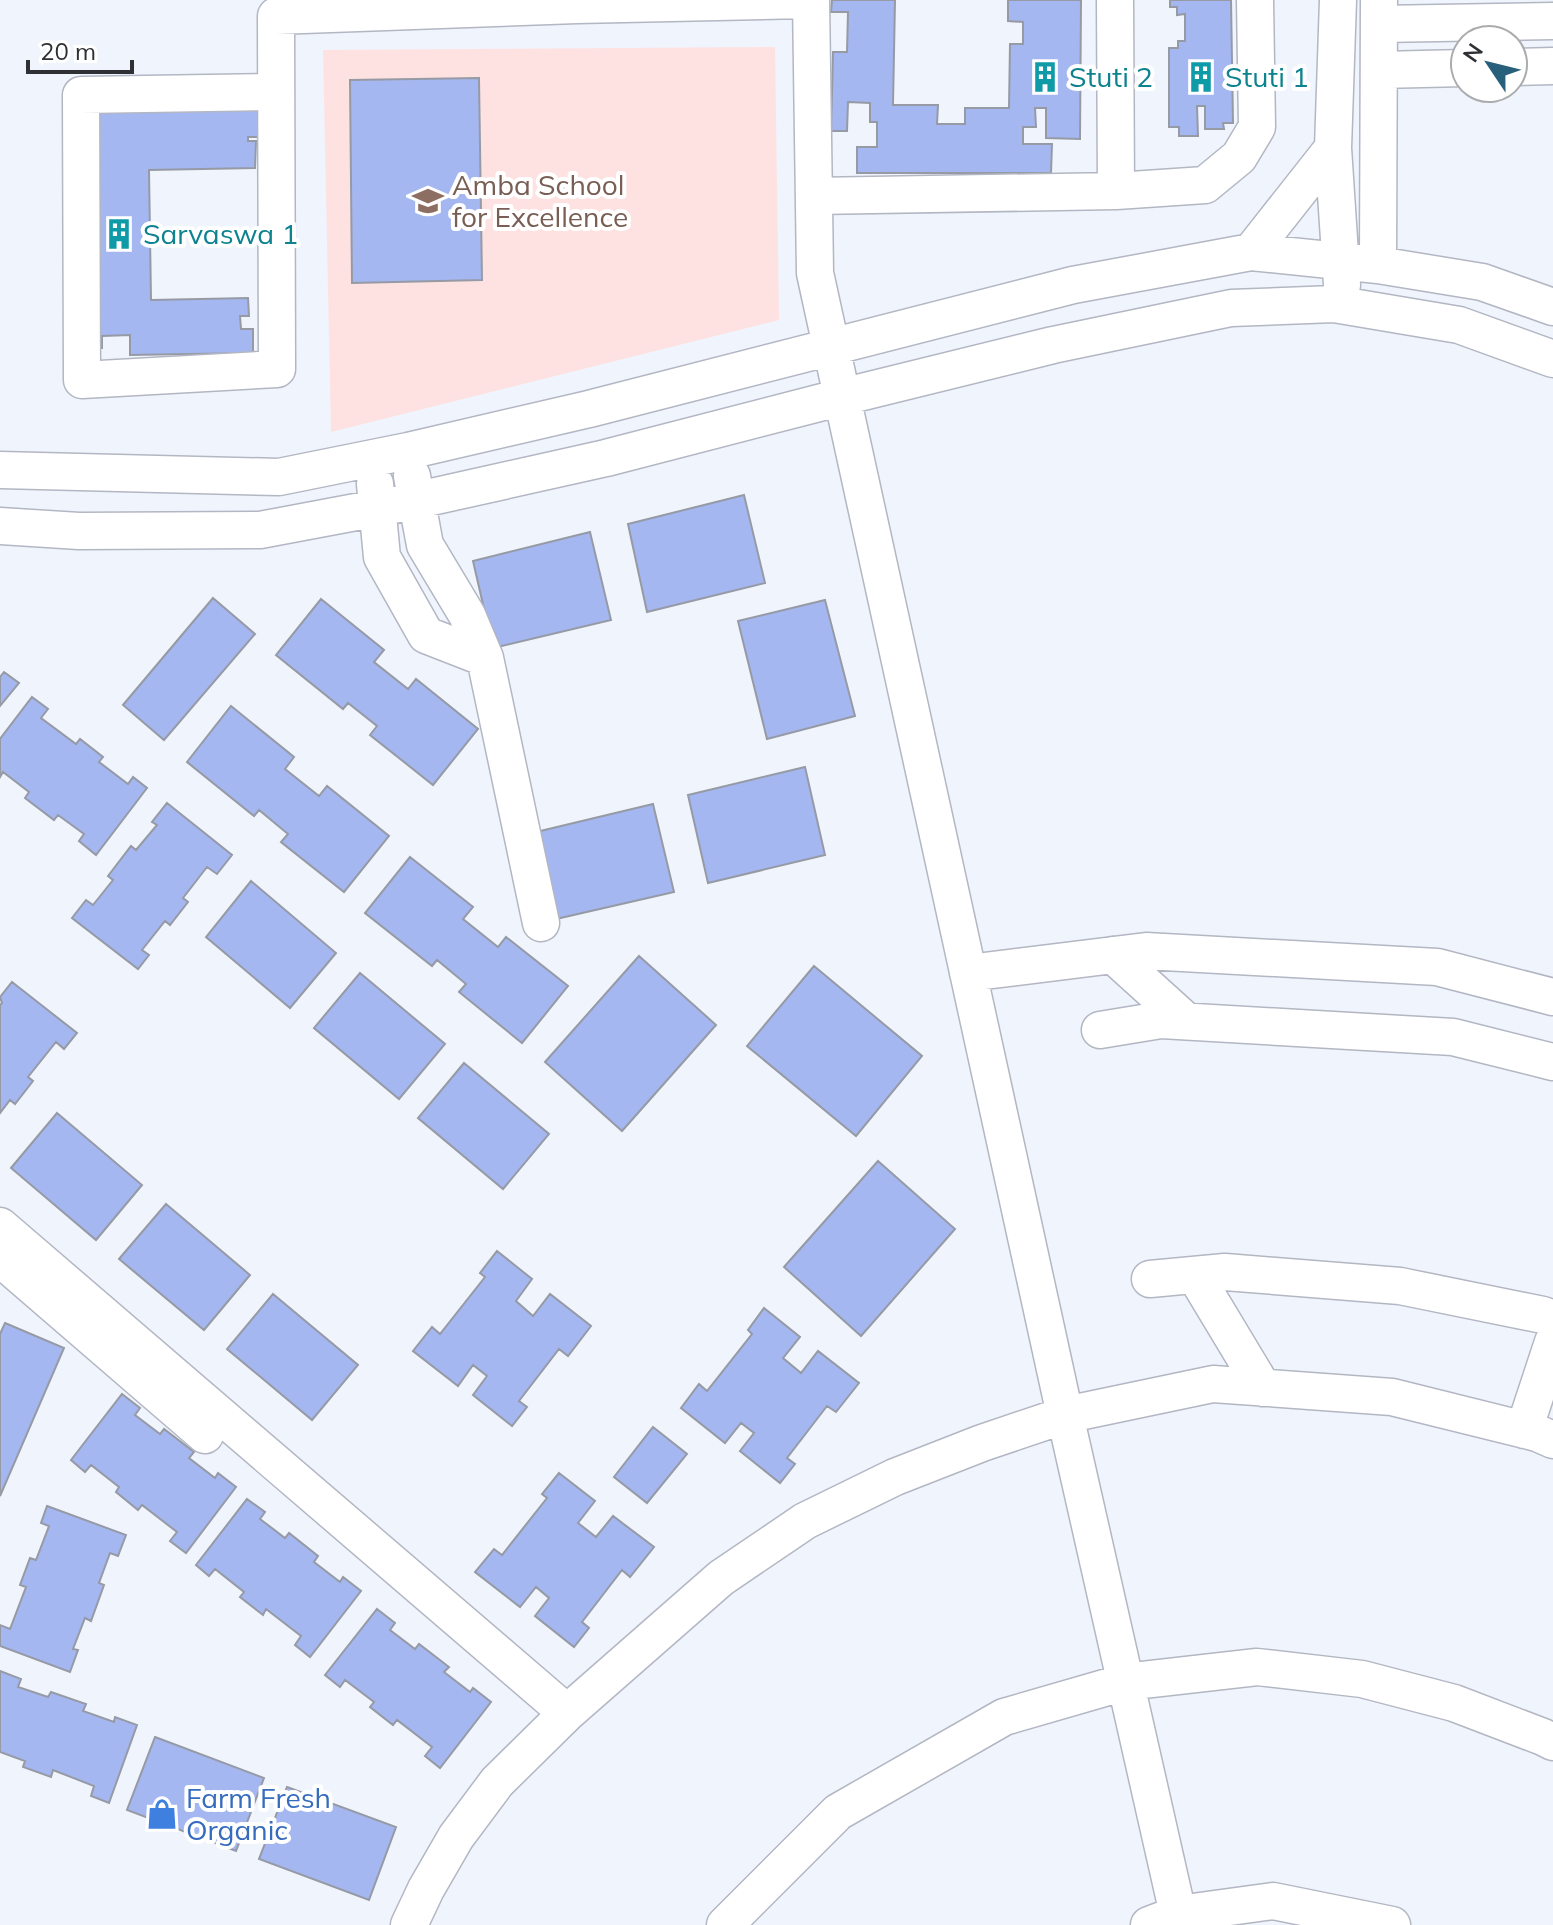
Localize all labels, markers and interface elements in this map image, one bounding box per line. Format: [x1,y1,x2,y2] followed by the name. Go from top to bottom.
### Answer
[28,24,132,74] scale bar
[1449,24,1529,104] north arrow
[40,36,96,66] text: 20 m
[1456,38,1489,67] text: N
[1069,59,1153,94] place label: Stuti 2
[1225,59,1309,94] place label: Stuti 1
[1028,60,1062,94] building icon: Stuti 2
[1184,60,1218,94] building icon: Stuti 1
[452,167,628,234] place label: Amba School for Excellence
[411,184,445,218] school or university icon: Amba School for Excellence
[143,216,298,251] place label: Sarvaswa 1
[102,217,136,251] building icon: Sarvaswa 1
[186,1780,331,1847] place label: Farm Fresh Organic
[145,1797,179,1831] shop icon: Farm Fresh Organic

